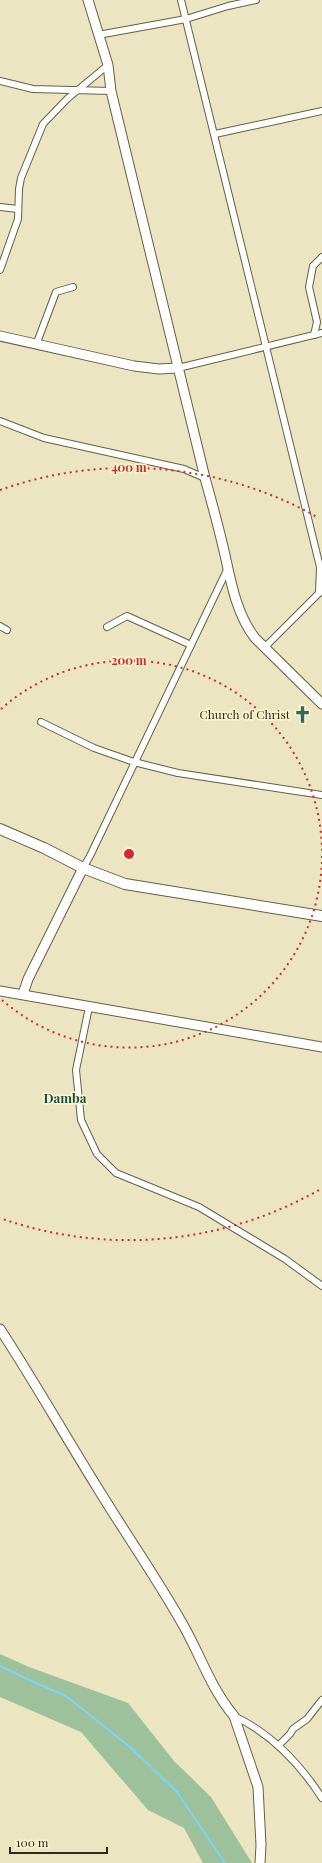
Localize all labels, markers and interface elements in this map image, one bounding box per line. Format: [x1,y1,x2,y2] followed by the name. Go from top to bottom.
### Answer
[111,459,147,475] text: 400 m
[111,652,147,668] text: 200 m
[293,705,313,725] church icon: Church of Christ
[199,706,291,722] place label: Church of Christ
[122,847,136,861] centre of rings
[44,1089,87,1106] district label: Damba
[10,1829,107,1855] scale bar
[16,1834,49,1850] text: 100 m

